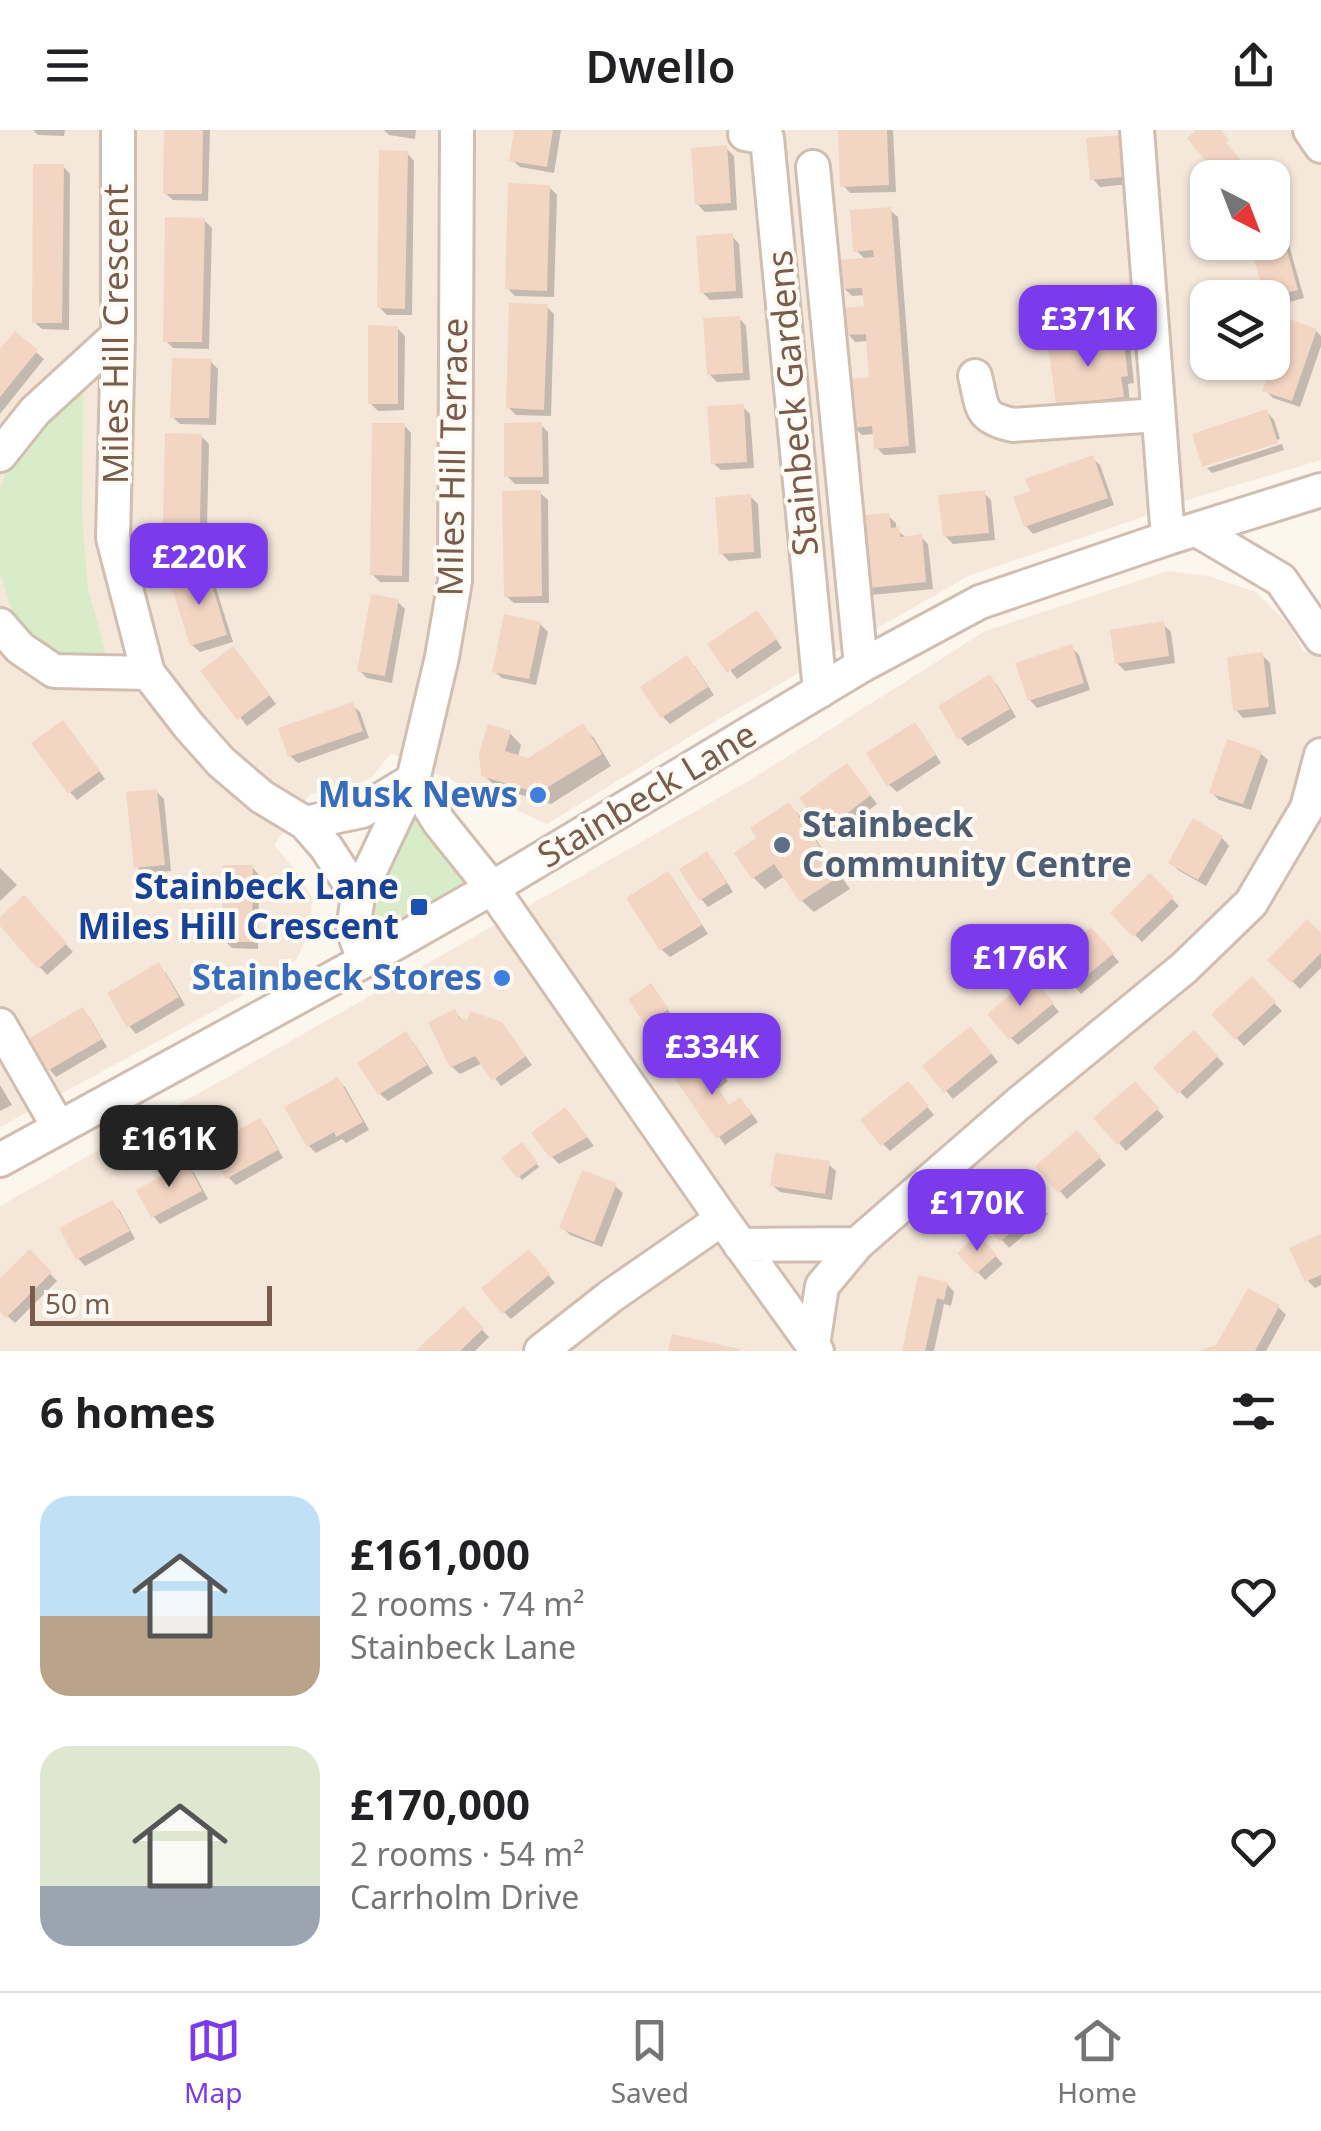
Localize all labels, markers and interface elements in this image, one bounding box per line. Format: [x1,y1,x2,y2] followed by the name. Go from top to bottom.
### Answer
[586,35,735,96] text: Dwello
[40,38,95,93] icon: menu
[1226,38,1281,93] icon: share
[1190,160,1290,260] north arrow
[1190,160,1290,380] map controls
[91,184,138,484] street label: Miles Hill Crescent
[755,248,828,558] street label: Stainbeck Gardens
[1190,280,1290,380] button: layers
[1018,285,1158,370] pin: £371K
[1041,296,1135,339] text: £371K
[426,317,477,597] street label: Miles Hill Terrace
[129,523,269,608] pin: £220K
[152,534,246,577] text: £220K
[528,710,764,878] street label: Stainbeck Lane
[318,770,518,817] place label: Musk News
[527,784,549,806] marker: Musk News
[802,800,1132,887] place label: Stainbeck Community Centre
[771,834,793,856] marker: Stainbeck Community Centre
[78,862,399,949] place label: Stainbeck Lane Miles Hill Crescent
[408,896,430,918] marker: Stainbeck Lane Miles Hill Crescent
[950,924,1090,1009] pin: £176K
[973,935,1067,978] text: £176K
[192,953,482,1000] place label: Stainbeck Stores
[491,967,513,989] marker: Stainbeck Stores
[642,1013,782,1098] pin: £334K
[665,1024,759,1067] text: £334K
[99,1105,239,1190] pin: £161K
[122,1116,216,1159] text: £161K
[907,1169,1047,1254] pin: £170K
[930,1180,1024,1223] text: £170K
[30,1281,272,1326] scale bar
[45,1284,111,1322] text: 50 m
[40,1383,216,1440] text: 6 homes
[1226,1384,1281,1439] icon: filters
[350,1525,530,1582] text: £161,000
[120,1536,240,1656] icon: home
[1226,1569,1281,1624] icon: heart
[350,1582,584,1625] text: 2 rooms · 74 m²
[350,1625,576,1668] text: Stainbeck Lane
[350,1775,530,1832] text: £170,000
[120,1786,240,1906] icon: home
[1226,1819,1281,1874] icon: heart
[350,1832,584,1875] text: 2 rooms · 54 m²
[350,1875,579,1918] text: Carrholm Drive
[184,2013,242,2111] tab: Map
[611,2013,689,2111] tab: Saved
[1057,2013,1137,2111] tab: Home

